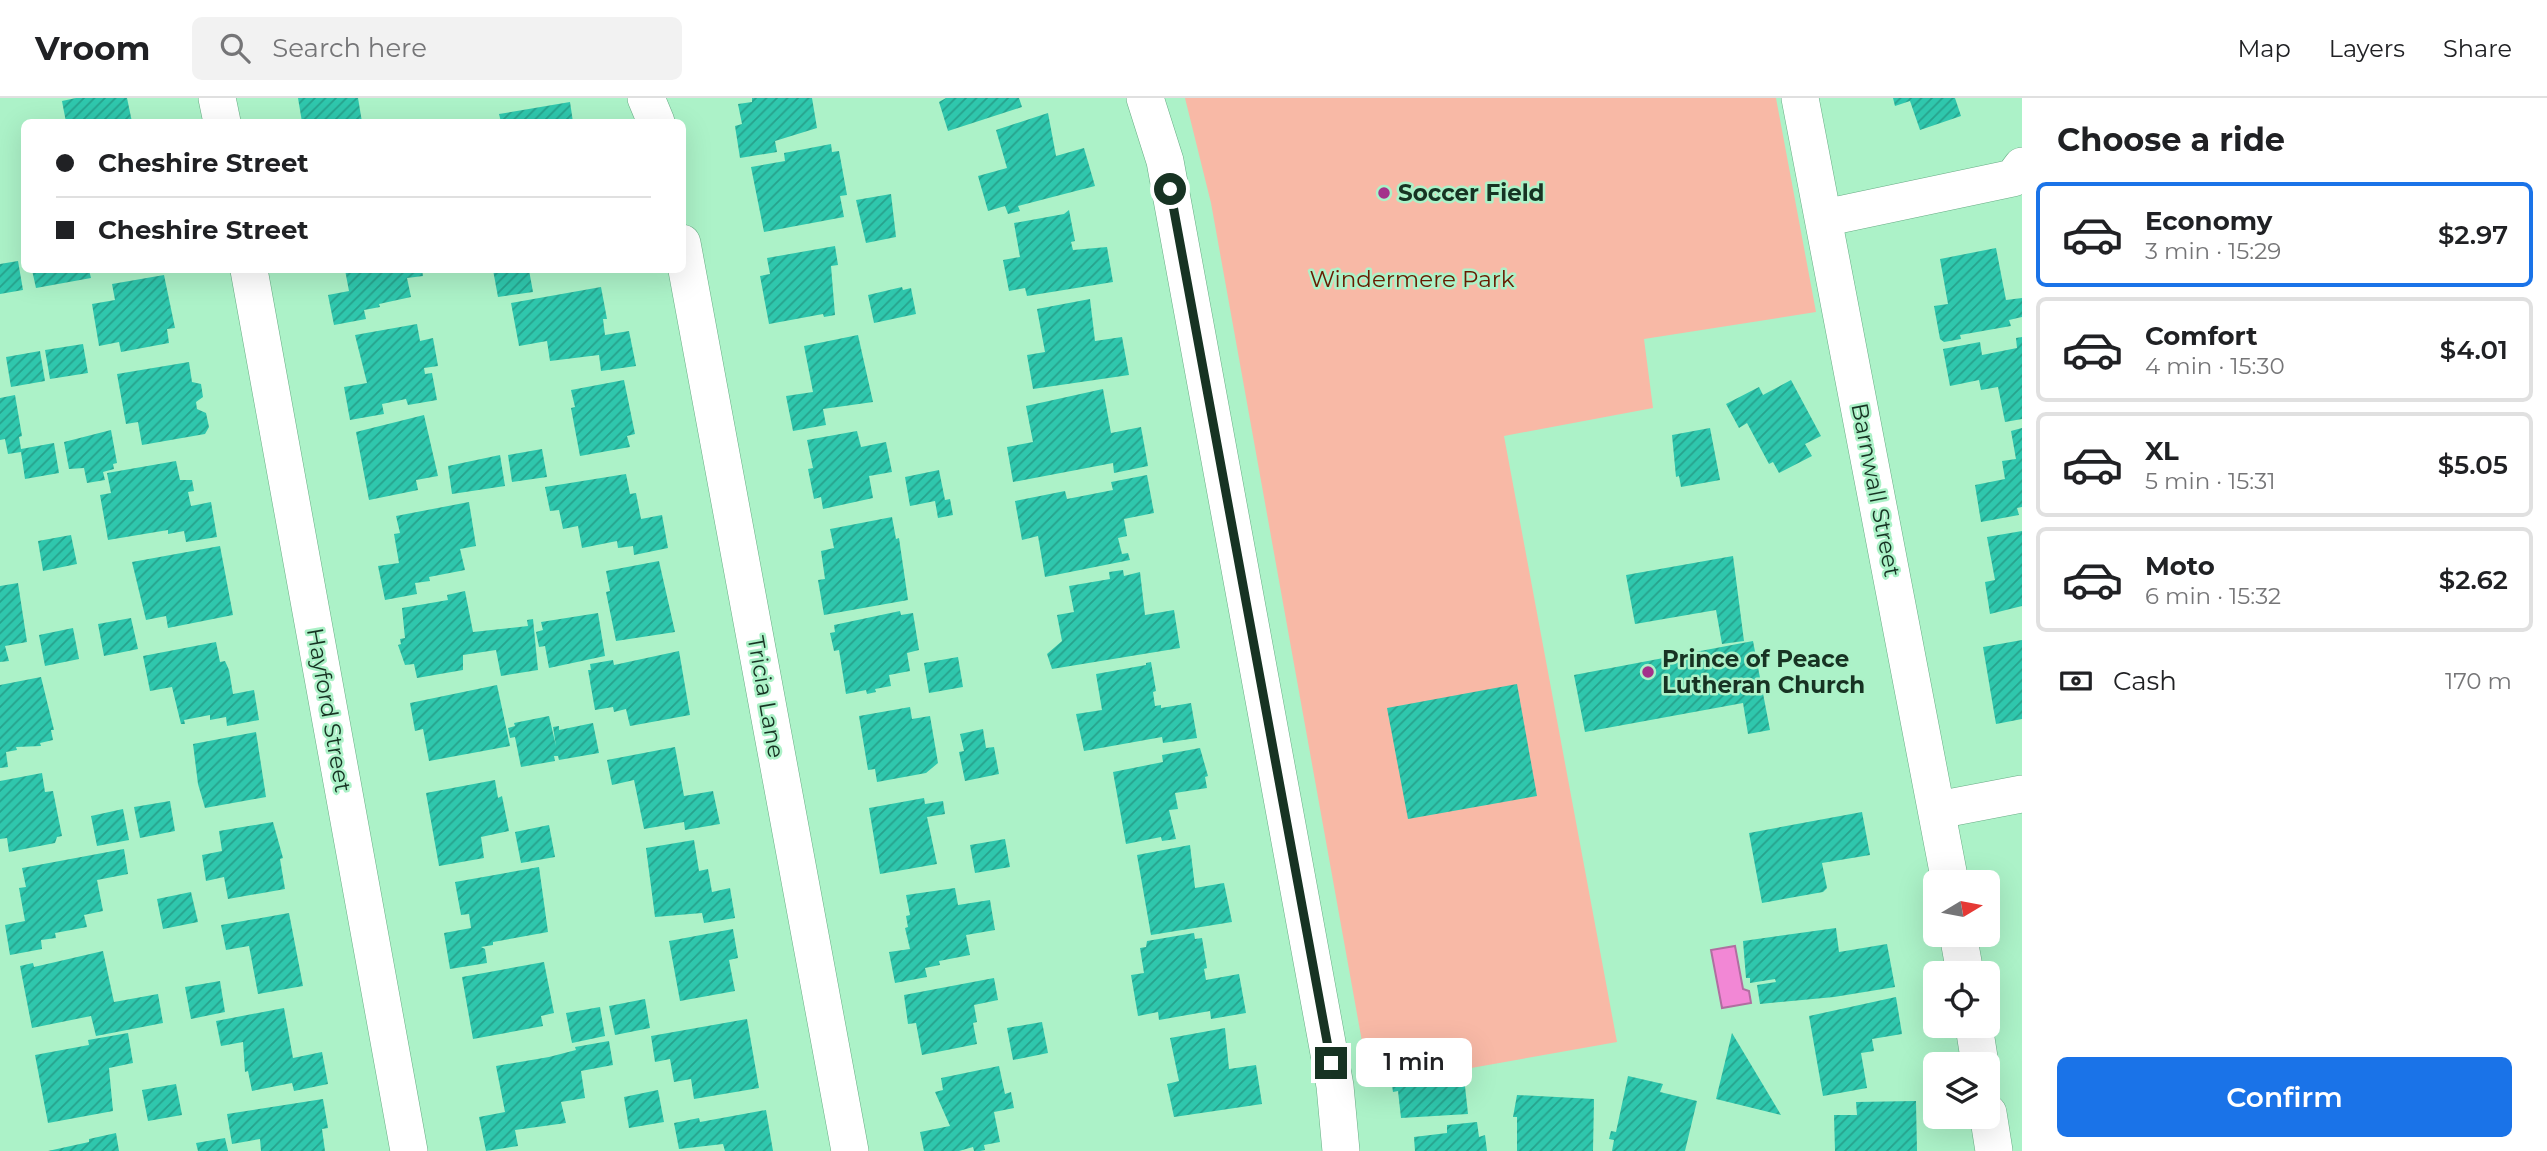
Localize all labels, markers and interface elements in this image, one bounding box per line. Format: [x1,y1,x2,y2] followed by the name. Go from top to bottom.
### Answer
[192,17,682,80] search box
[35,28,150,68] text: Vroom
[216,29,254,67] icon: search
[272,32,427,64] text: Search here
[2237,34,2291,63] text: Map
[2329,34,2405,63] text: Layers
[2443,34,2512,63] text: Share
[2057,120,2285,159] text: Choose a ride
[98,147,309,179] text: Cheshire Street
[1154,173,1186,205] route start
[1398,179,1545,207] place label: Soccer Field
[1376,185,1392,201] marker: Soccer Field
[2061,203,2124,266] icon: car
[2145,205,2272,237] text: Economy
[98,214,309,246] text: Cheshire Street
[2438,219,2508,251] text: $2.97
[2145,237,2281,265] text: 3 min · 15:29
[1309,265,1515,293] park label: Windermere Park
[2061,318,2124,381] icon: car
[2145,320,2257,352] text: Comfort
[2440,334,2508,366] text: $4.01
[2145,352,2285,380] text: 4 min · 15:30
[1845,401,1907,579] street label: Barnwall Street
[2061,433,2124,496] icon: car
[2145,435,2179,467] text: XL
[2438,449,2508,481] text: $5.05
[2145,467,2276,495] text: 5 min · 15:31
[2061,548,2124,611] icon: car
[2145,550,2215,582] text: Moto
[2439,564,2508,596] text: $2.62
[2145,582,2281,610] text: 6 min · 15:32
[301,626,357,794] street label: Hayford Street
[742,634,790,760] street label: Tricia Lane
[1662,645,1865,699] place label: Prince of Peace Lutheran Church
[2057,662,2095,700] icon: cash
[1640,664,1656,680] marker: Prince of Peace Lutheran Church
[2113,665,2177,697] text: Cash
[2445,667,2512,695] text: 170 m
[1923,870,2000,947] north arrow
[1923,870,2000,1129] map controls
[1923,961,2000,1038] button: locate
[1356,1038,1471,1088] callout: 1 min
[1315,1047,1347,1079] route end
[1383,1048,1445,1076] text: 1 min
[1923,1052,2000,1129] button: layers
[2057,1057,2512,1137] button: Confirm

